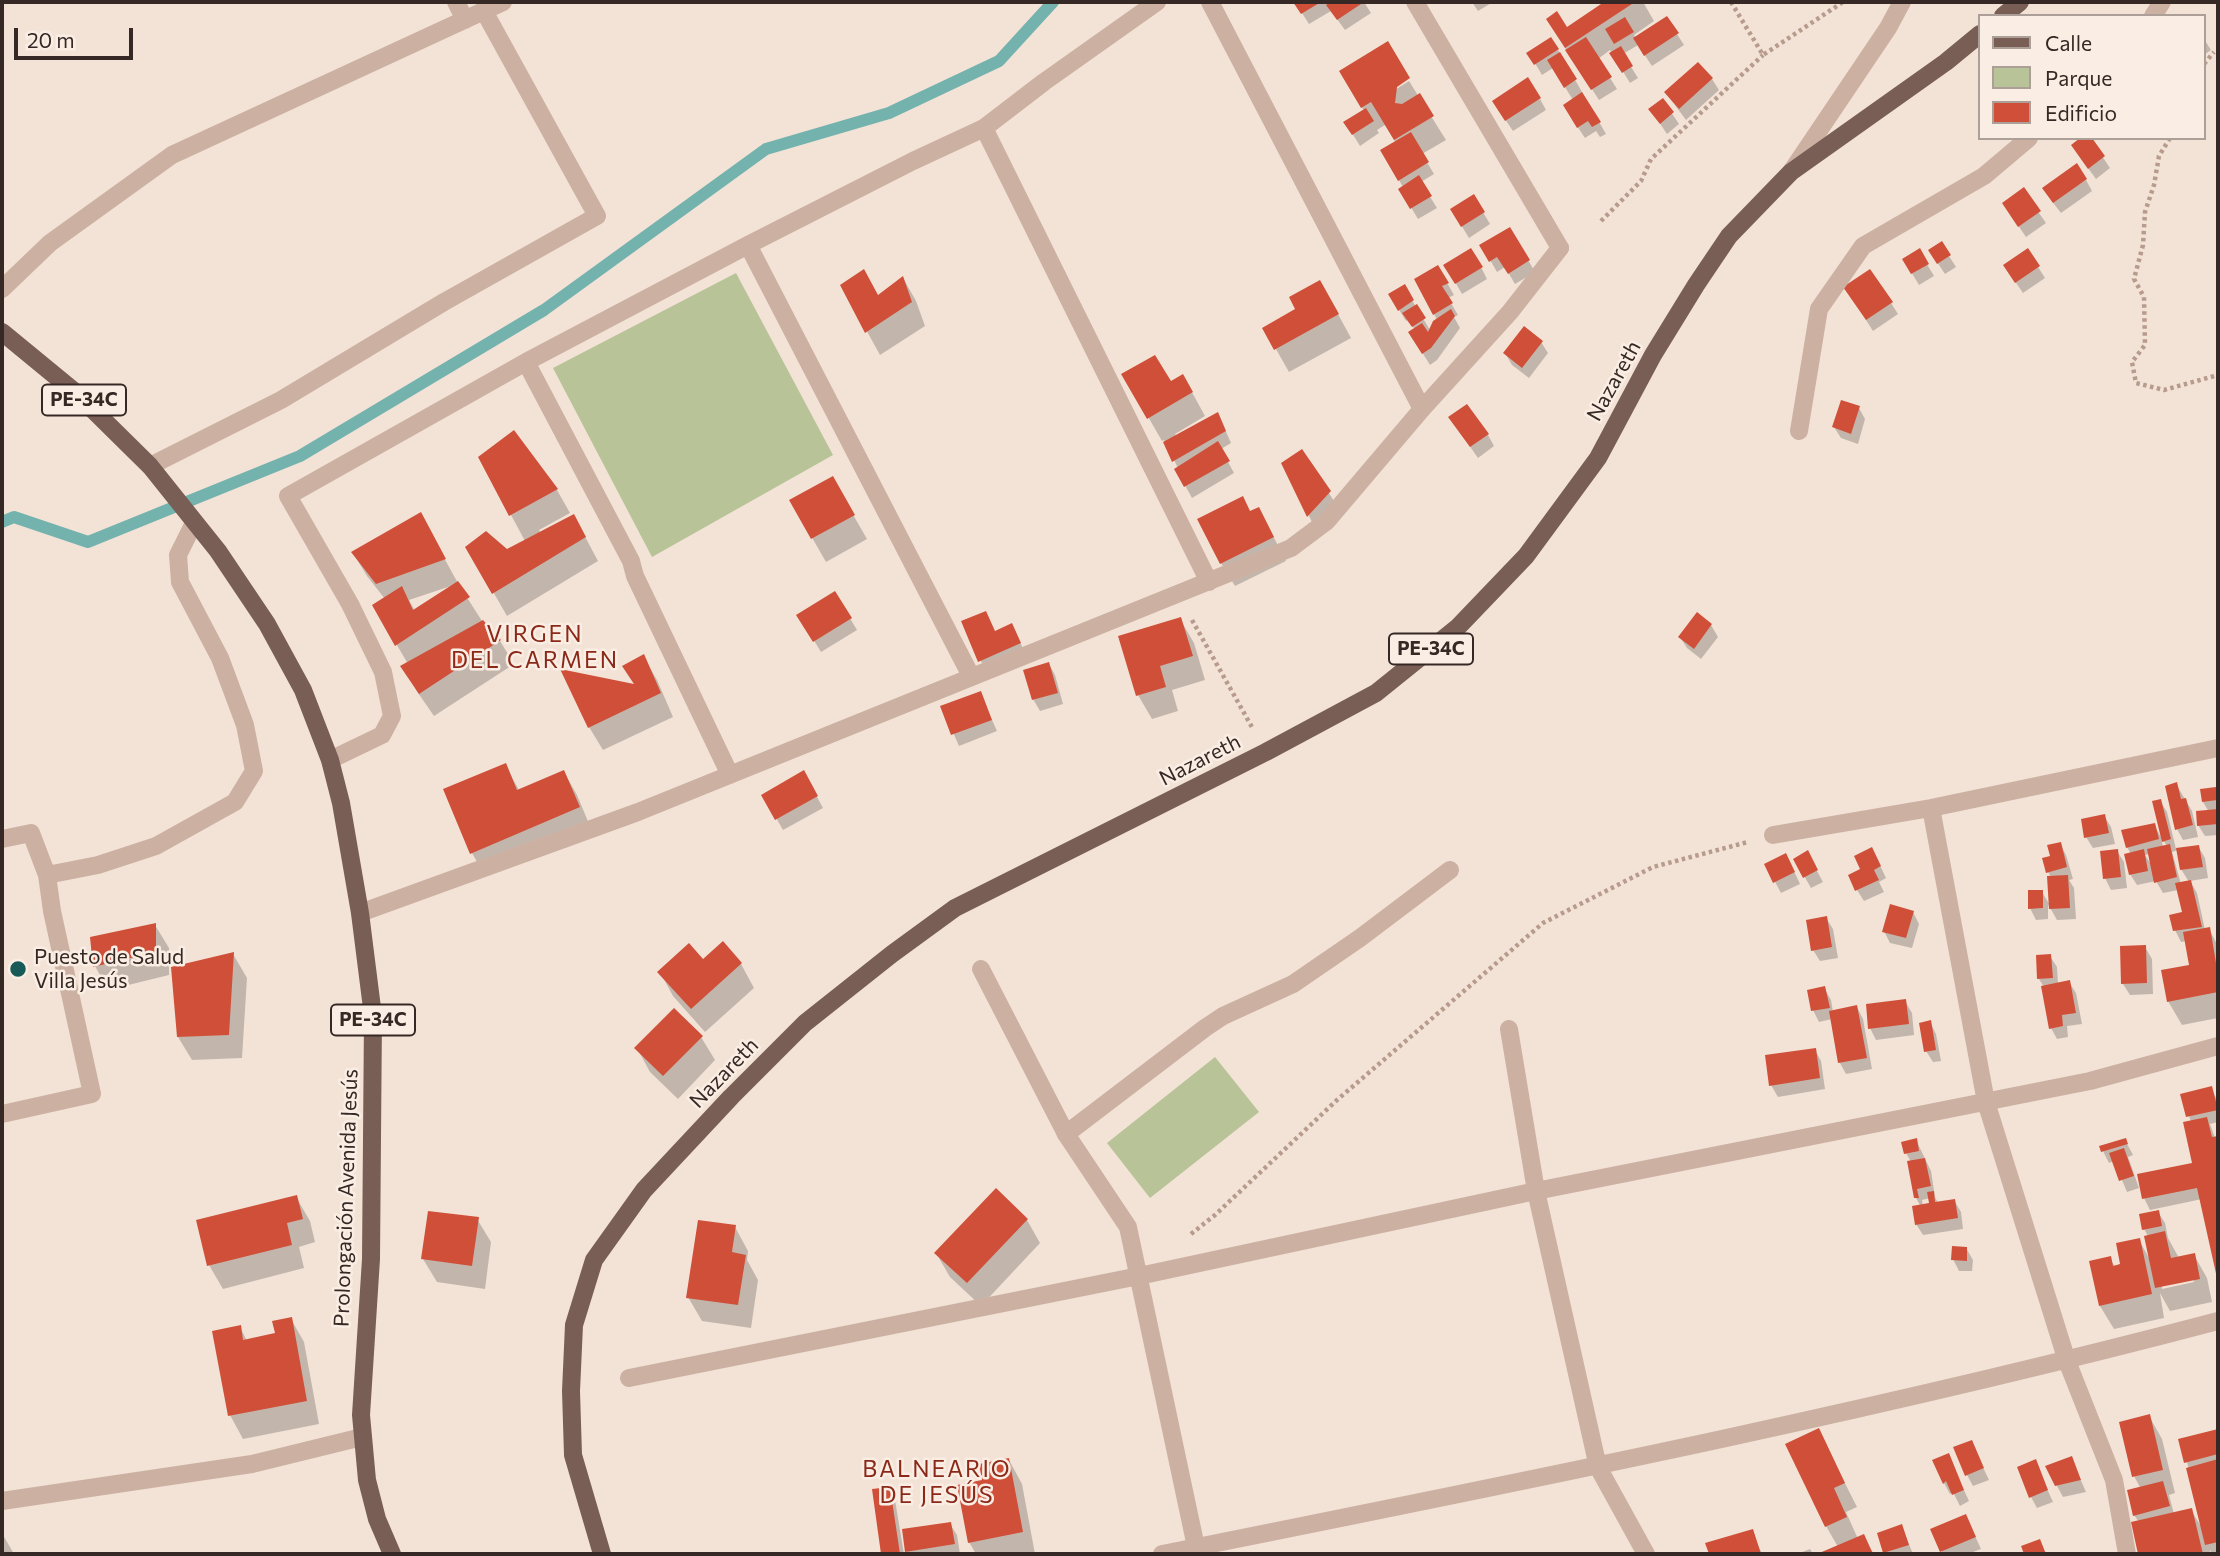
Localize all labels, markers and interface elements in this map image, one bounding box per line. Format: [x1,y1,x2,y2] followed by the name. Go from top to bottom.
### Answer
[18,14,136,58] scale bar
[1979,14,2206,140] legend
[27,27,75,52] text: 20 m
[2045,30,2092,55] text: Calle
[2045,65,2112,90] text: Parque
[2045,100,2117,125] text: Edificio
[1582,336,1646,426] street label: Nazareth
[42,384,126,416] road number: PE-34C
[452,620,618,674] district label: VIRGEN DEL CARMEN
[1389,634,1473,664] road number: PE-34C
[1155,729,1245,791] street label: Nazareth
[34,944,184,994] place label: Puesto de Salud Villa Jesús
[8,959,28,979] marker: Puesto de Salud Villa Jesús
[331,1004,415,1036] road number: PE-34C
[684,1033,764,1113] street label: Nazareth
[329,1069,363,1327] street label: Prolongación Avenida Jesús
[863,1455,1011,1509] district label: BALNEARIO DE JESÚS

